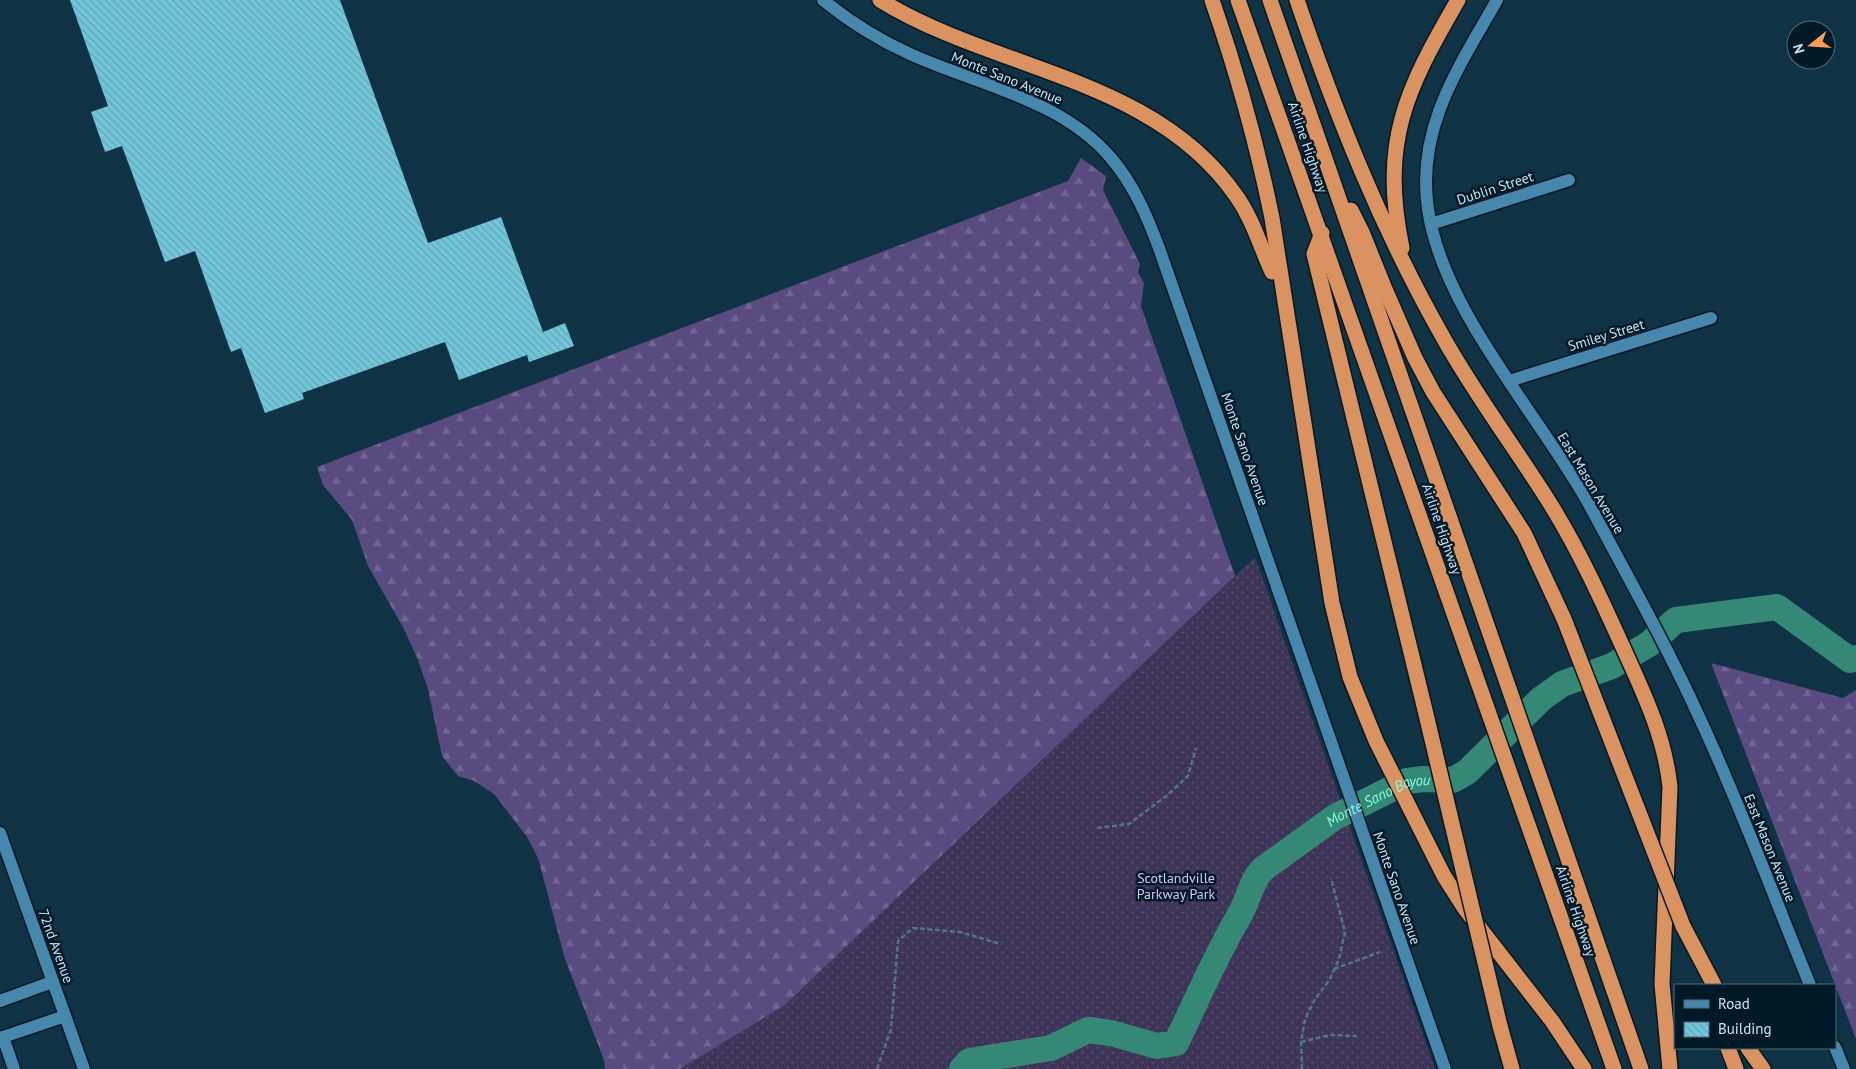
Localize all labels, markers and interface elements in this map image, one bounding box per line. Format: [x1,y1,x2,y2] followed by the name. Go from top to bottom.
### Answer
[1786,20,1836,70] north arrow
[1789,42,1809,56] text: N
[949,48,1065,108] street label: Monte Sano Avenue
[1284,99,1332,195] street label: Airline Highway
[1455,167,1536,209] street label: Dublin Street
[1566,315,1647,355] street label: Smiley Street
[1217,390,1273,508] street label: Monte Sano Avenue
[1554,429,1628,537] street label: East Mason Avenue
[1418,481,1466,577] street label: Airline Highway
[1322,769,1431,830] water label: Monte Sano Bayou
[1740,791,1800,905] street label: East Mason Avenue
[1369,829,1425,947] street label: Monte Sano Avenue
[1552,863,1600,959] street label: Airline Highway
[1137,869,1216,903] park label: Scotlandville Parkway Park
[34,907,78,985] street label: 72nd Avenue
[1674,984,1836,1049] legend
[1718,994,1750,1013] text: Road
[1718,1019,1772,1038] text: Building

